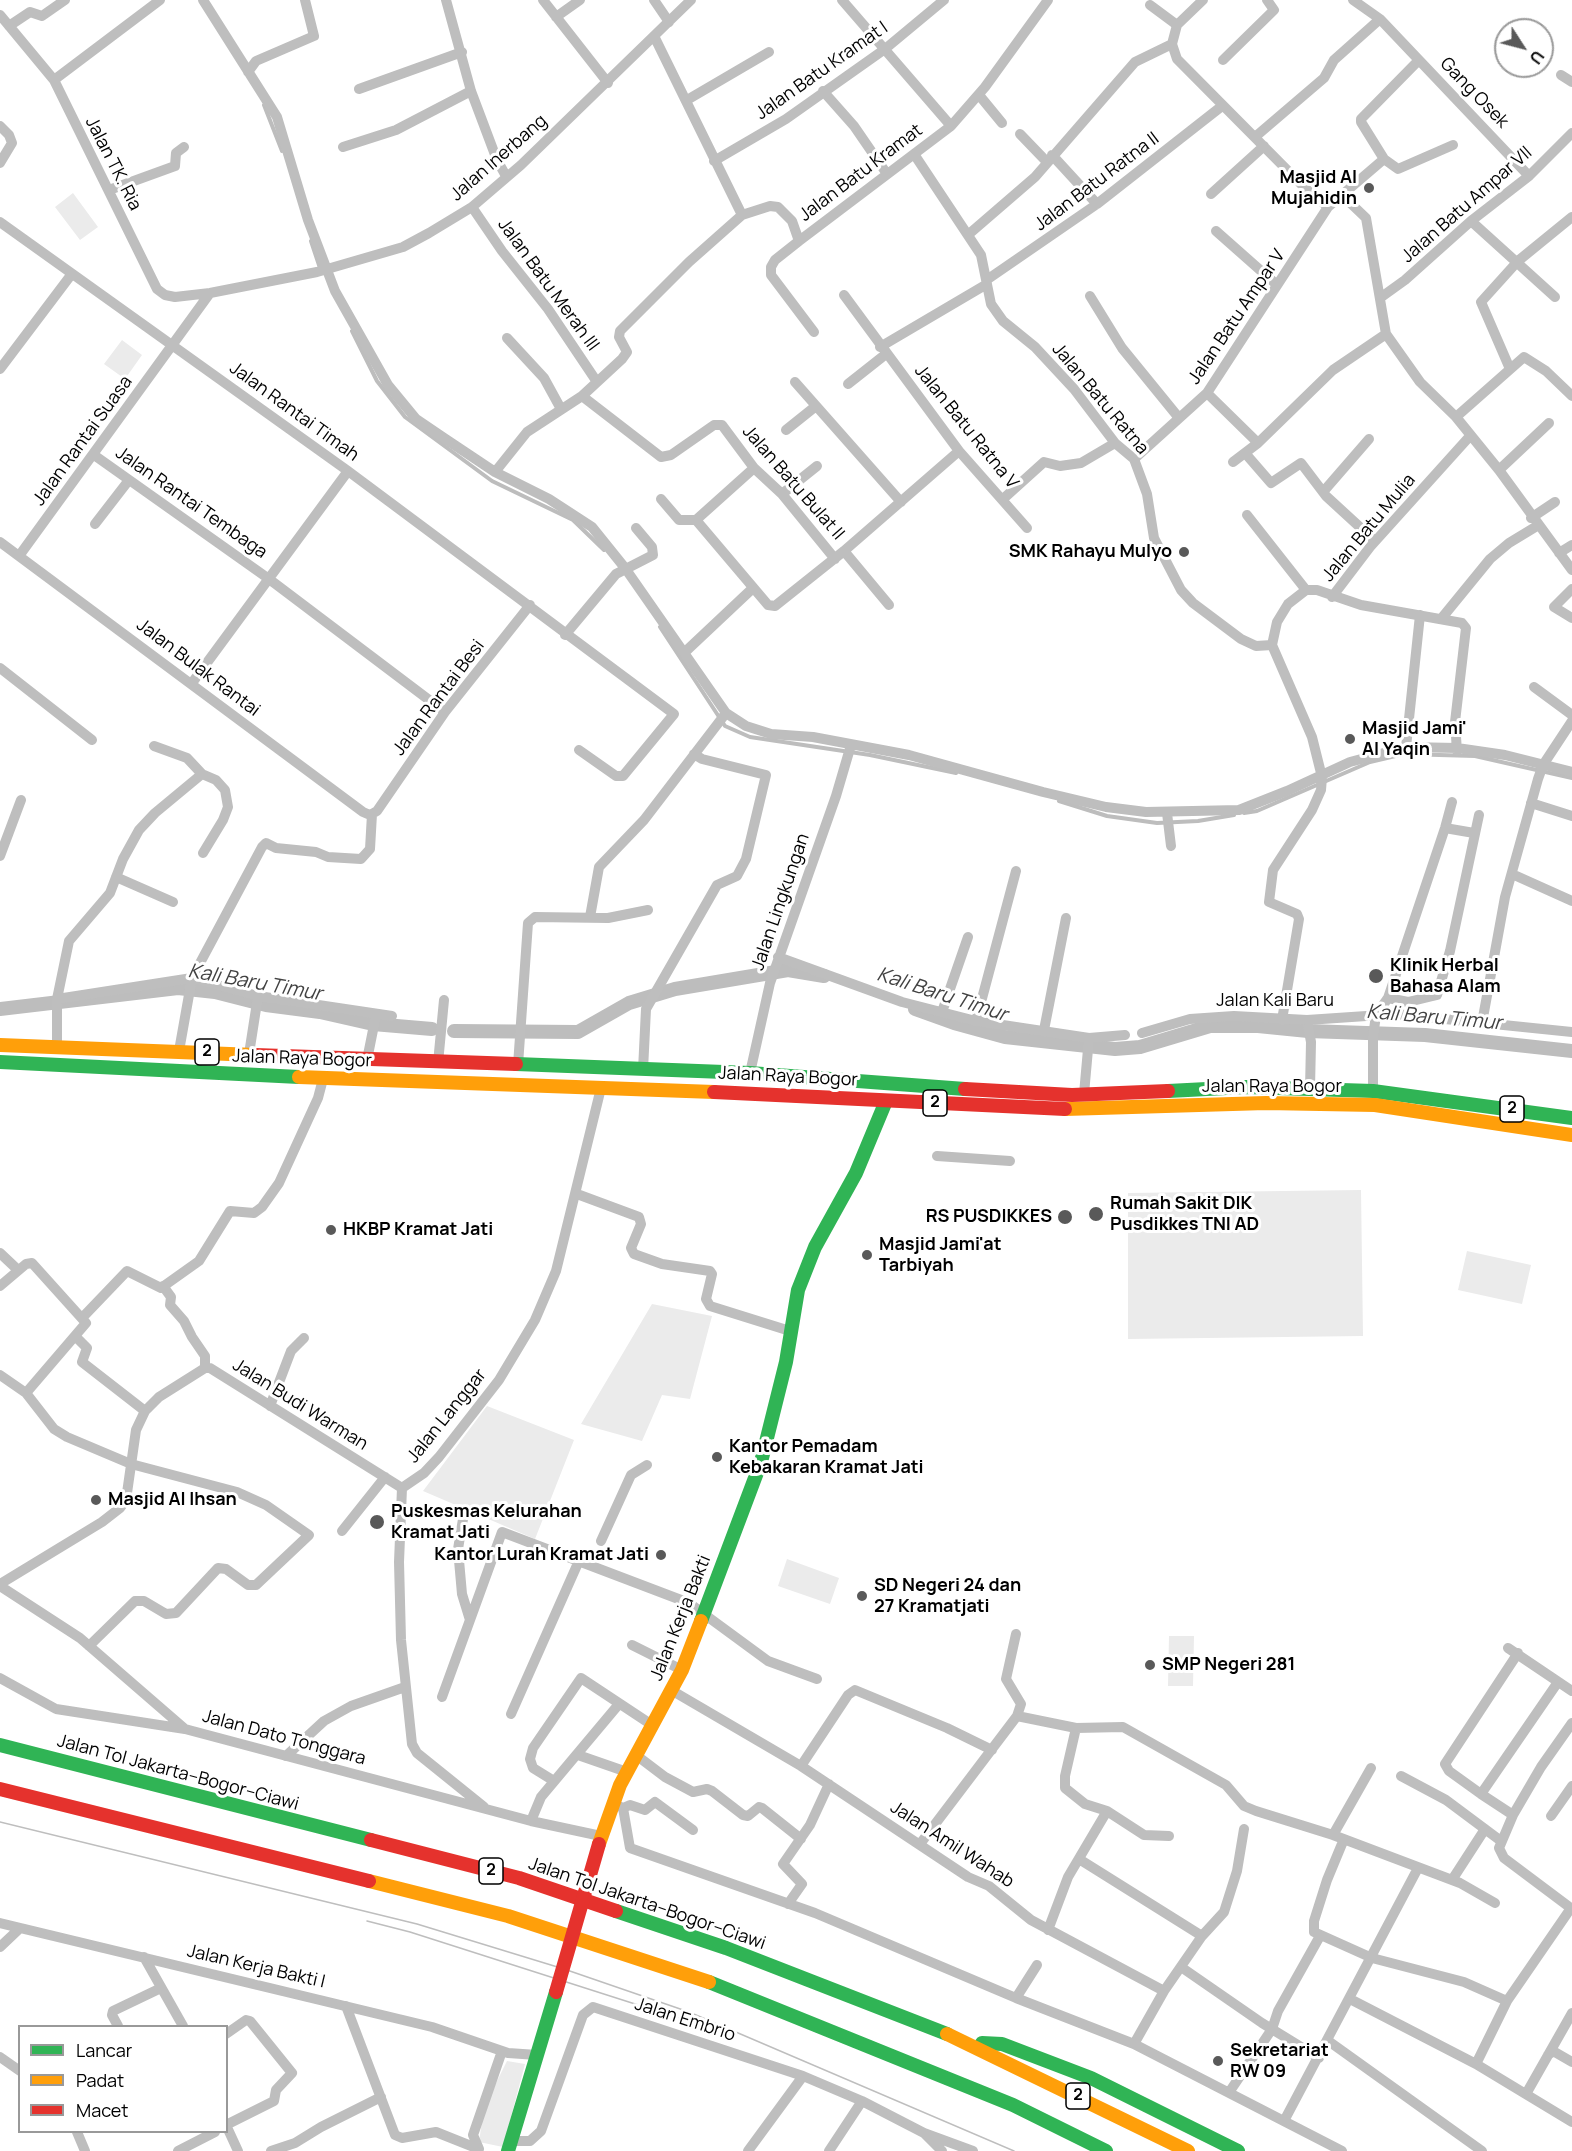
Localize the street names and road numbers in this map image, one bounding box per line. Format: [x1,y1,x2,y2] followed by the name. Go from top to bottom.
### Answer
[752,17,892,125] street label: Jalan Batu Kramat I
[1435,53,1513,133] street label: Gang Osek
[446,110,552,206] street label: Jalan Inerbang
[80,114,146,214] street label: Jalan TK. Ria
[795,120,927,226] street label: Jalan Batu Kramat
[1030,128,1164,236] street label: Jalan Batu Ratna II
[1397,142,1537,268] street label: Jalan Batu Ampar VII
[493,215,603,355] street label: Jalan Batu Merah III
[1184,246,1290,388] street label: Jalan Batu Ampar V
[1047,339,1153,459] street label: Jalan Batu Ratna
[225,358,363,466] street label: Jalan Rantai Timah
[909,361,1023,493] street label: Jalan Batu Ratna V
[29,372,137,510] street label: Jalan Rantai Suasa
[737,421,849,545] street label: Jalan Batu Bulat II
[111,443,271,563] street label: Jalan Rantai Tembaga
[1318,470,1420,586] street label: Jalan Batu Mulia
[132,615,264,721] street label: Jalan Bulak Rantai
[389,636,489,760] street label: Jalan Rantai Besi
[747,831,815,973] street label: Jalan Lingkungan
[1216,990,1334,1012] street label: Jalan Kali Baru
[195,1039,219,1065] road number: 2
[232,1046,372,1072] street label: Jalan Raya Bogor
[718,1063,858,1091] street label: Jalan Raya Bogor
[1202,1076,1342,1098] street label: Jalan Raya Bogor
[923,1090,947,1116] road number: 2
[1500,1096,1524,1122] road number: 2
[228,1355,372,1455] street label: Jalan Budi Warman
[403,1365,491,1467] street label: Jalan Langgar
[646,1552,716,1684] street label: Jalan Kerja Bakti
[200,1706,368,1770] street label: Jalan Dato Tonggara
[55,1730,301,1816] street label: Jalan Tol Jakarta–Bogor–Ciawi
[886,1797,1018,1893] street label: Jalan Amil Wahab
[526,1853,768,1955] street label: Jalan Tol Jakarta–Bogor–Ciawi
[479,1858,503,1884] road number: 2
[185,1941,327,1993] street label: Jalan Kerja Bakti I
[632,1994,738,2046] street label: Jalan Embrio
[1066,2083,1090,2109] road number: 2

